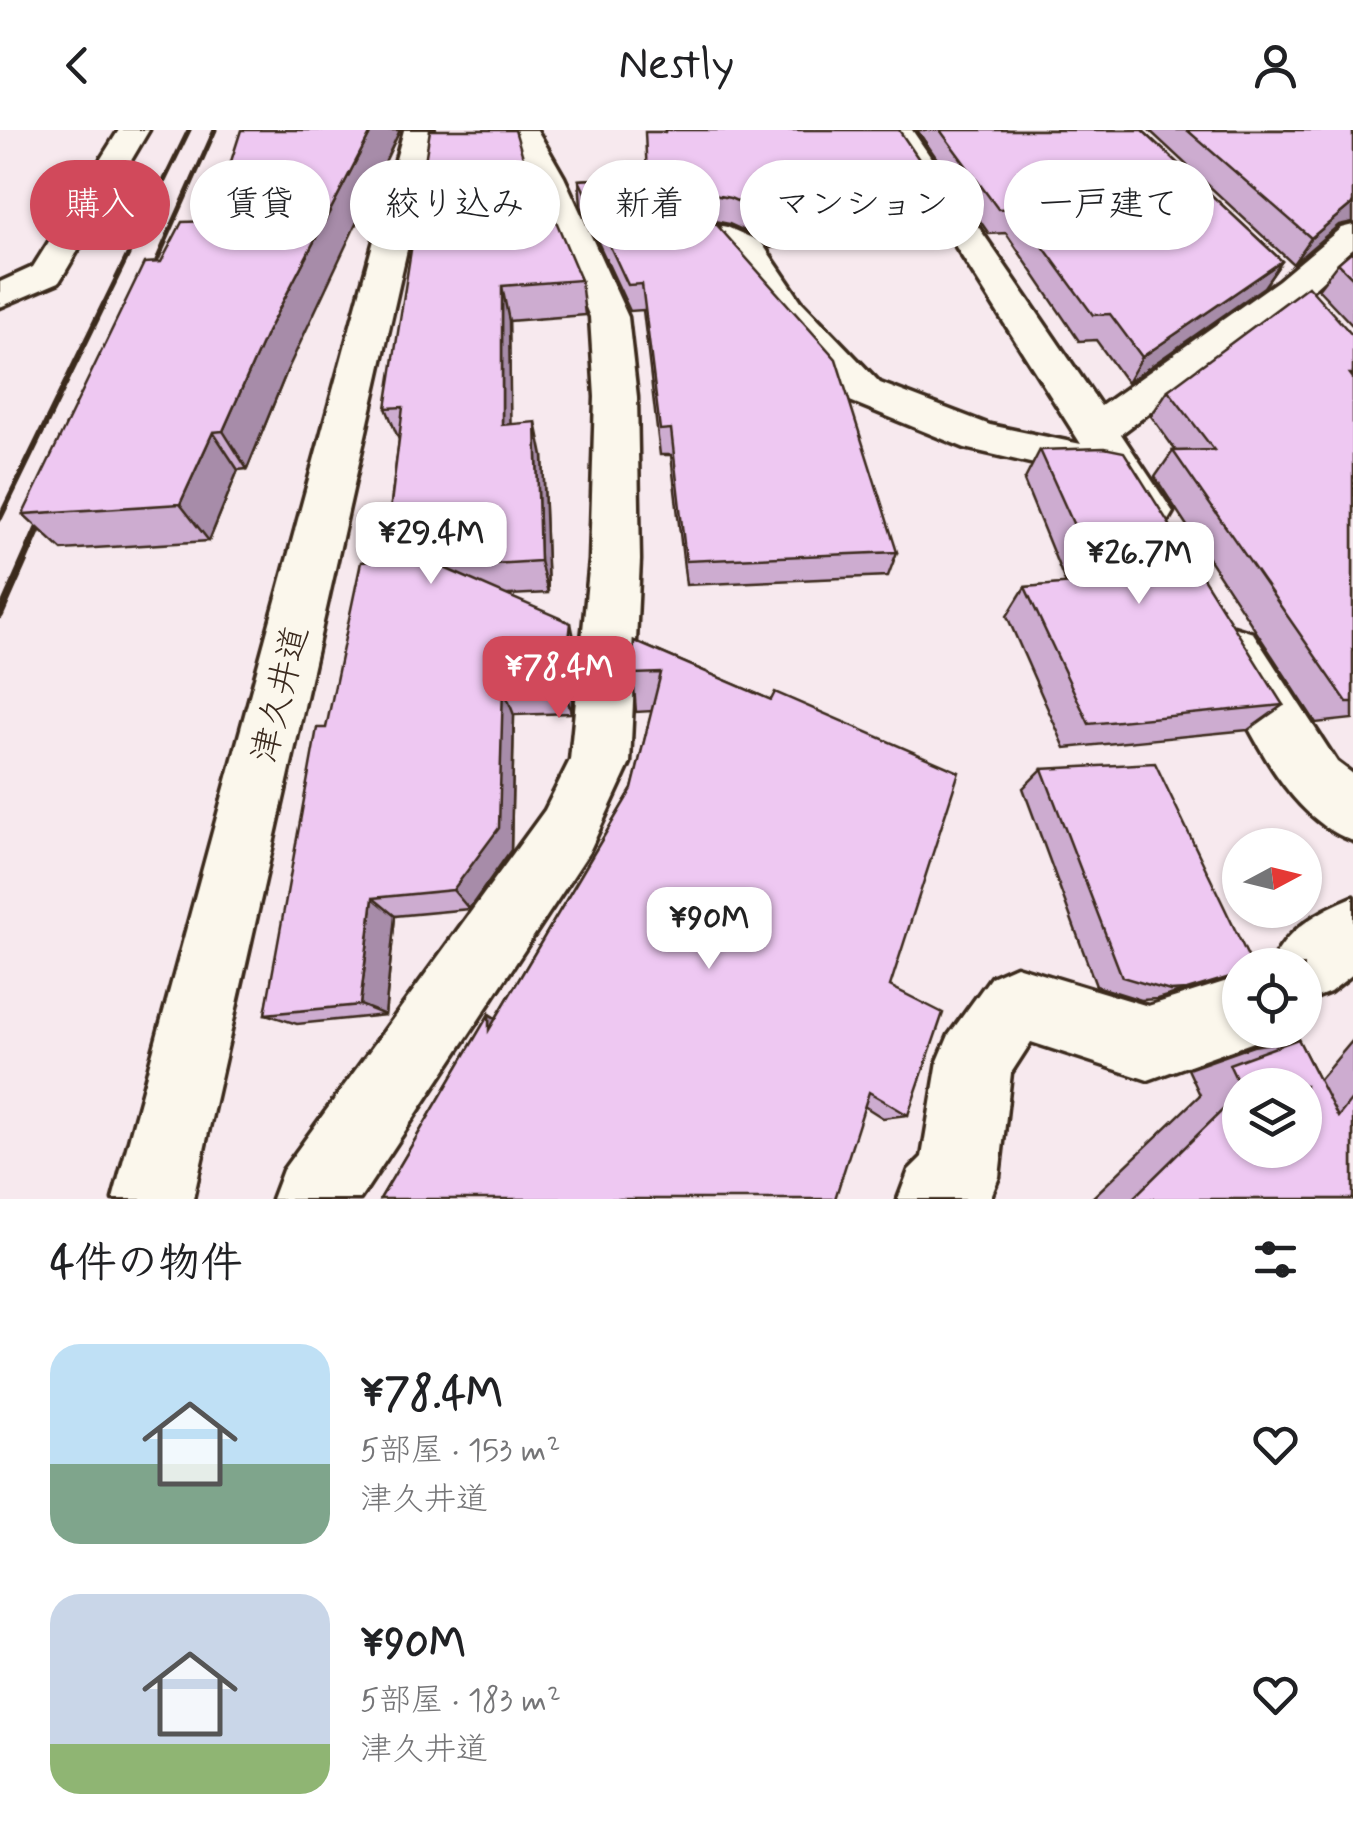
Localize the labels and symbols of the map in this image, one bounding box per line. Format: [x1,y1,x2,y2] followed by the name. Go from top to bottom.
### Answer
[350,502,512,587] pin: ¥29.4M
[1058,522,1220,607] pin: ¥26.7M
[242,621,320,768] street label: 津久井道
[478,636,640,721] pin: ¥78.4M
[1222,828,1322,928] north arrow
[650,887,768,972] pin: ¥90M

